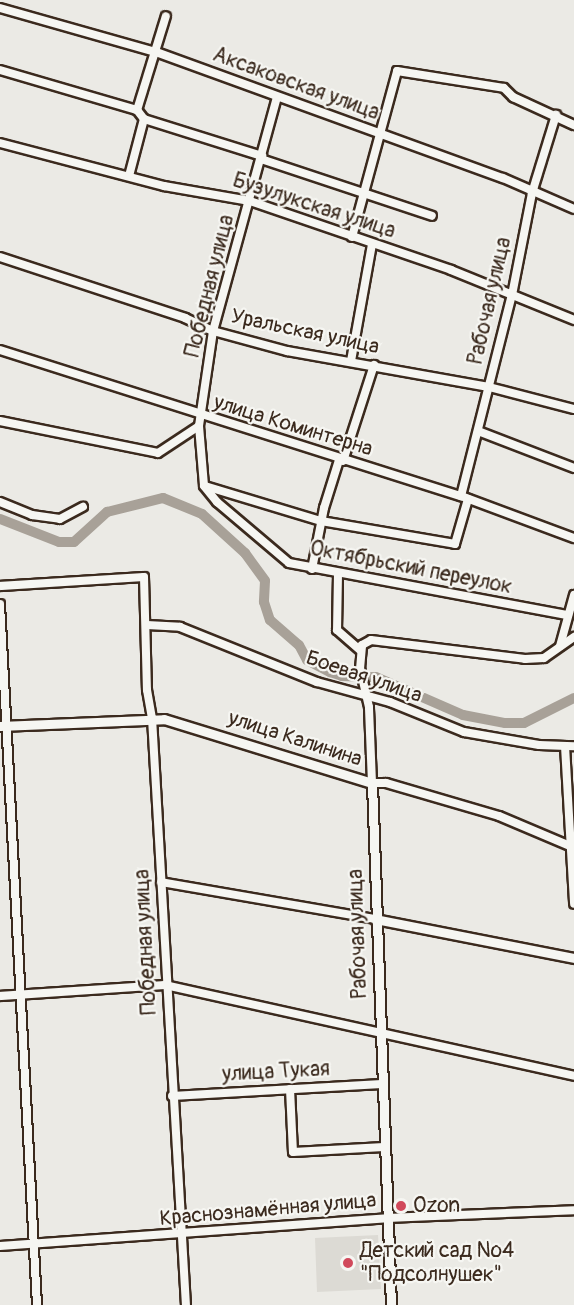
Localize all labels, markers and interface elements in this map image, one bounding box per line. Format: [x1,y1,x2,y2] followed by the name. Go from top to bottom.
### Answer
[209,42,383,126] street label: Аксаковская улица
[230,168,398,244] street label: Бузулукская улица
[180,212,240,360] street label: Победная улица
[463,235,517,367] street label: Рабочая улица
[229,304,381,360] street label: Уральская улица
[210,390,376,462] street label: улица Коминтерна
[308,536,514,600] street label: Октябрьский переулок
[303,645,425,709] street label: Боевая улица
[225,706,365,772] street label: улица Калинина
[130,869,162,1015] street label: Победная улица
[343,869,373,999] street label: Рабочая улица
[221,1057,331,1087] street label: улица Тукая
[159,1188,377,1232] street label: Краснознамённая улица
[413,1193,460,1219] place label: Ozon
[394,1199,408,1213] marker: Ozon
[360,1238,514,1288] place label: Детский сад №4 "Подсолнушек"
[341,1256,355,1270] marker: Детский сад №4 "Подсолнушек"

